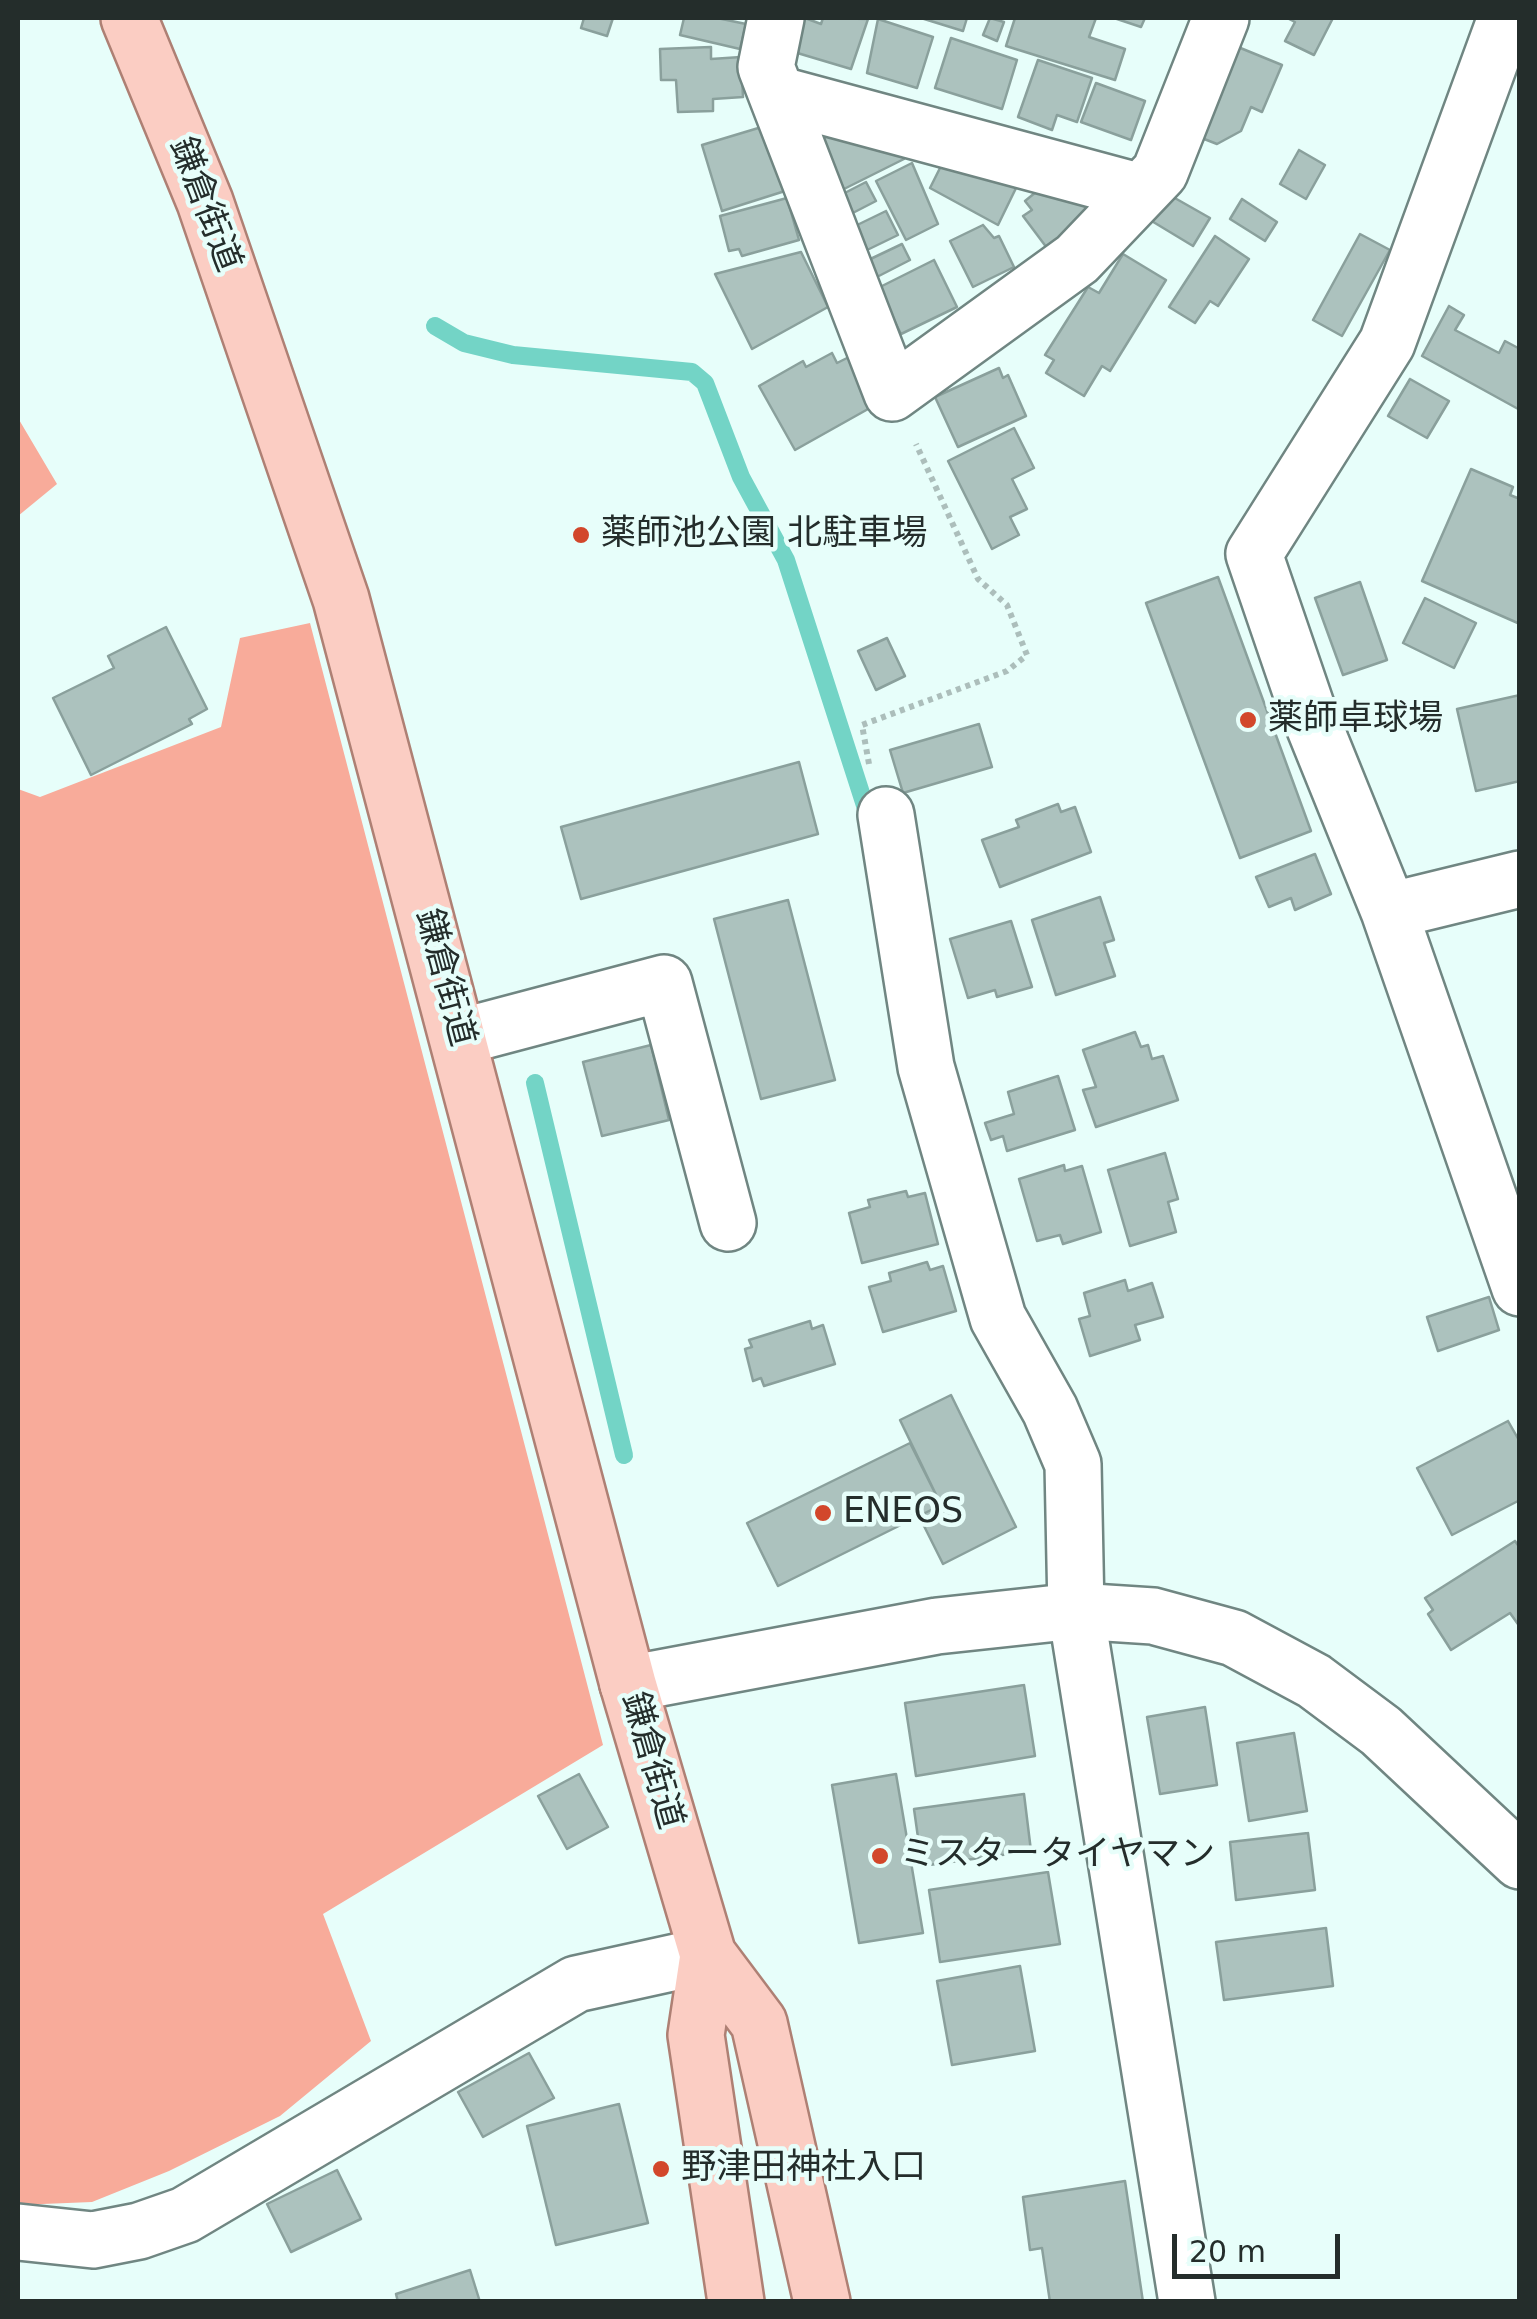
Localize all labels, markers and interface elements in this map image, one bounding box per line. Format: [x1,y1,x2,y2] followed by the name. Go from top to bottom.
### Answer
[159,132,249,278] street label: 鎌倉街道
[601,514,927,556] place label: 薬師池公園 北駐車場
[570,524,592,546] marker: 薬師池公園 北駐車場
[1268,699,1443,741] place label: 薬師卓球場
[1237,709,1259,731] marker: 薬師卓球場
[406,905,482,1051] street label: 鎌倉街道
[843,1492,963,1534] place label: ENEOS
[812,1502,834,1524] marker: ENEOS
[612,1688,690,1834] street label: 鎌倉街道
[900,1835,1215,1877] place label: ミスタータイヤマン
[869,1845,891,1867] marker: ミスタータイヤマン
[681,2148,926,2190] place label: 野津田神社入口
[650,2158,672,2180] marker: 野津田神社入口
[1177,2214,1344,2276] scale bar
[1189,2234,1266,2269] text: 20 m

